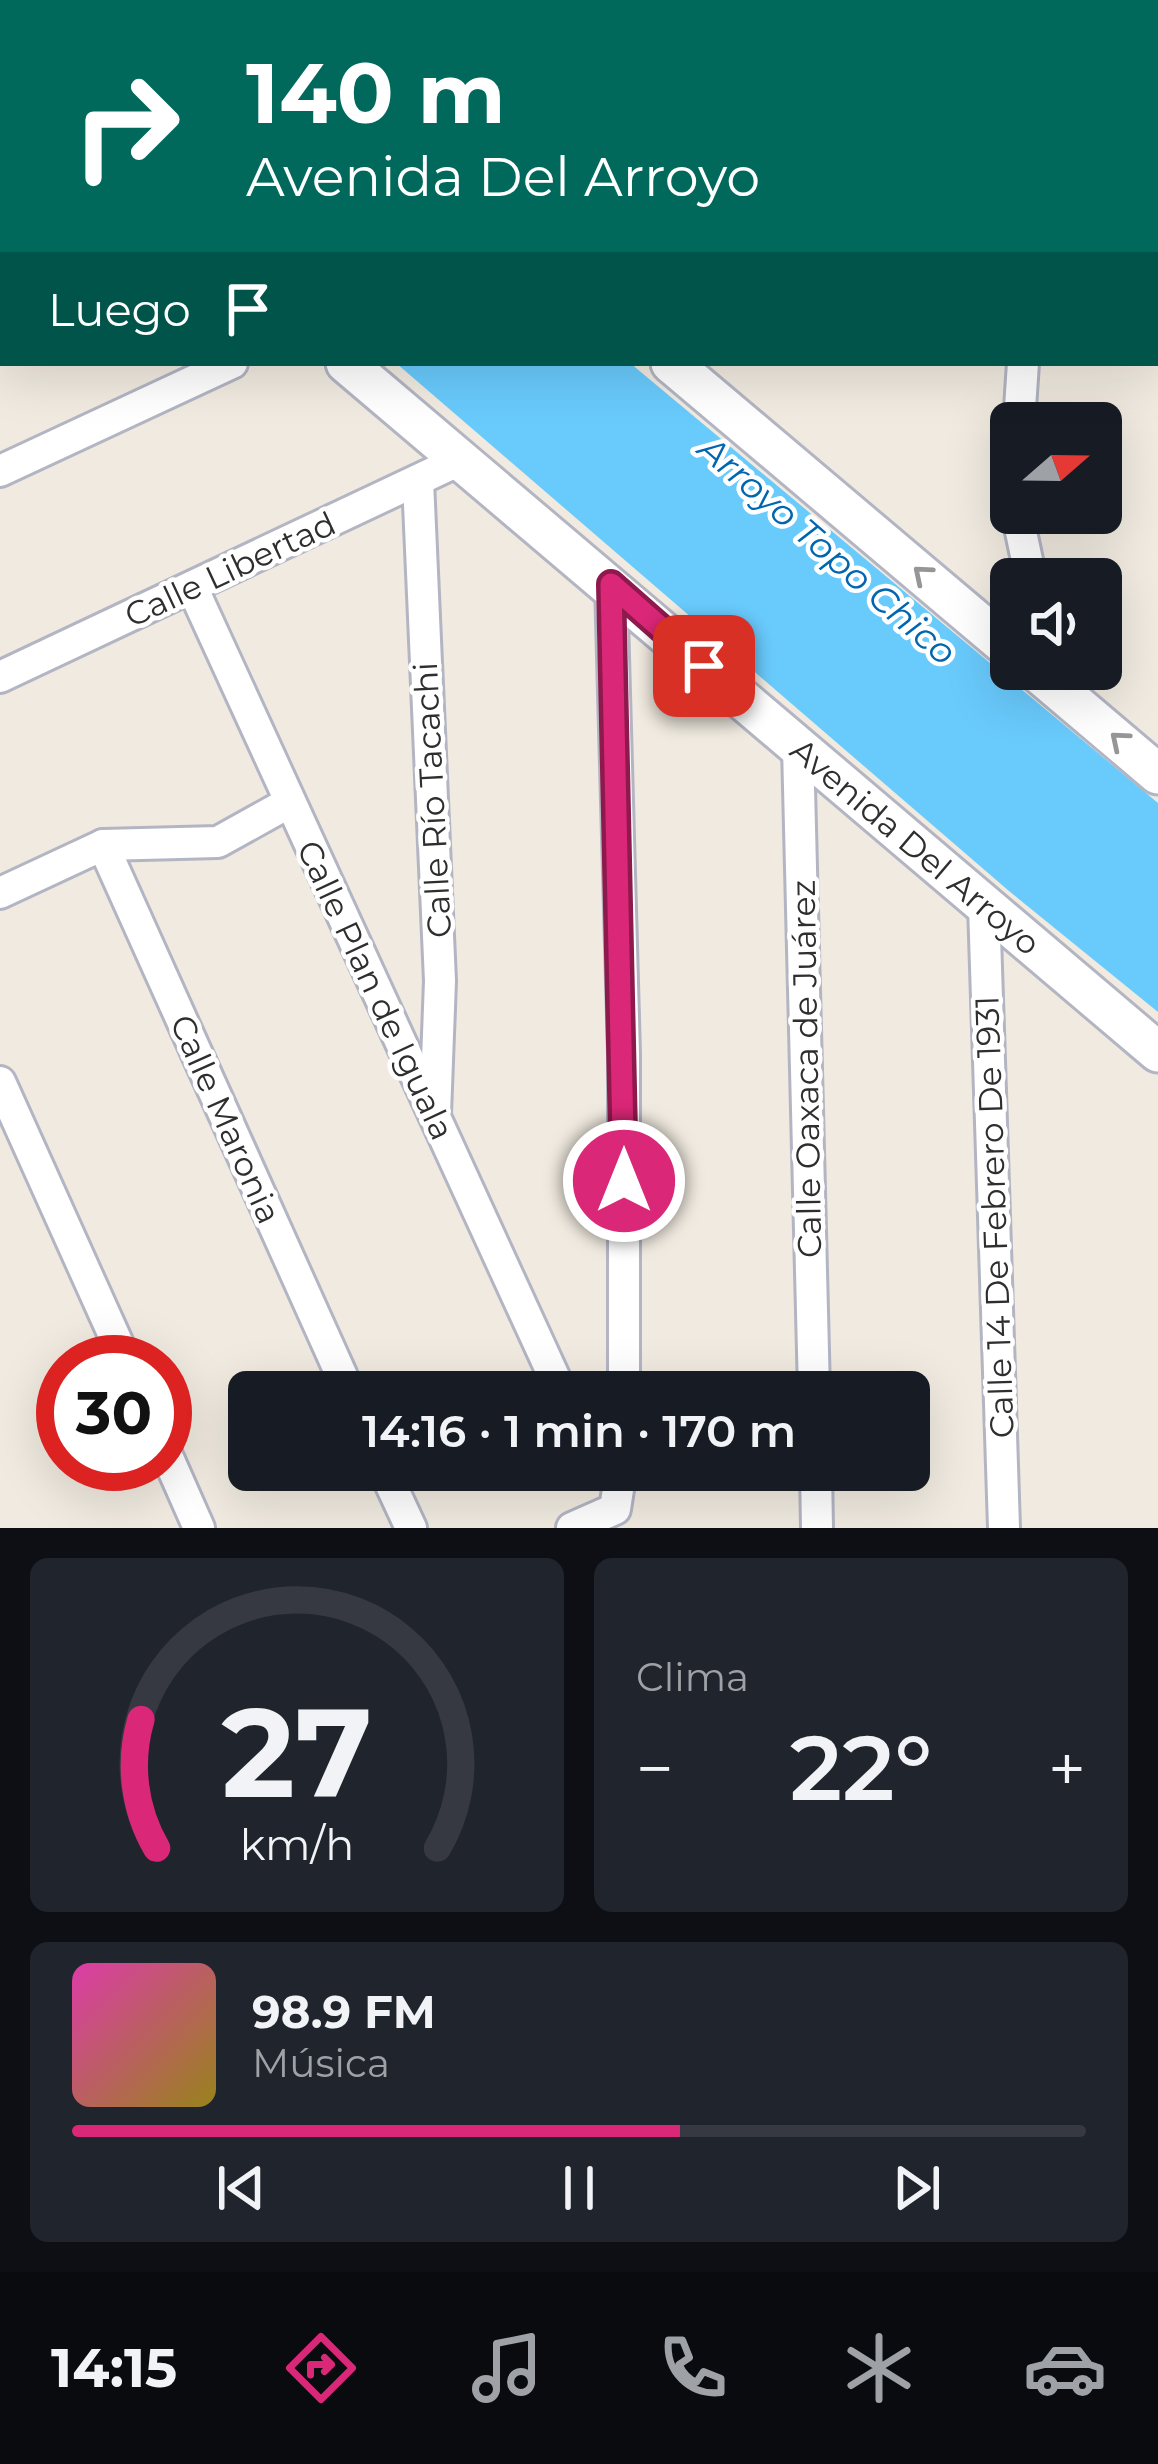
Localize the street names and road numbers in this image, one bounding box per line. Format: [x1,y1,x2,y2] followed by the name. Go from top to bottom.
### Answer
[118,503,342,635] street label: Calle Libertad
[405,661,459,939] street label: Calle Río Tacachi
[783,729,1048,963] street label: Avenida Del Arroyo
[289,834,463,1146] street label: Calle Plan de Iguala
[783,880,829,1258] street label: Calle Oaxaca de Juárez
[966,995,1022,1439] street label: Calle 14 De Febrero De 1931
[162,1009,290,1229] street label: Calle Maronia

